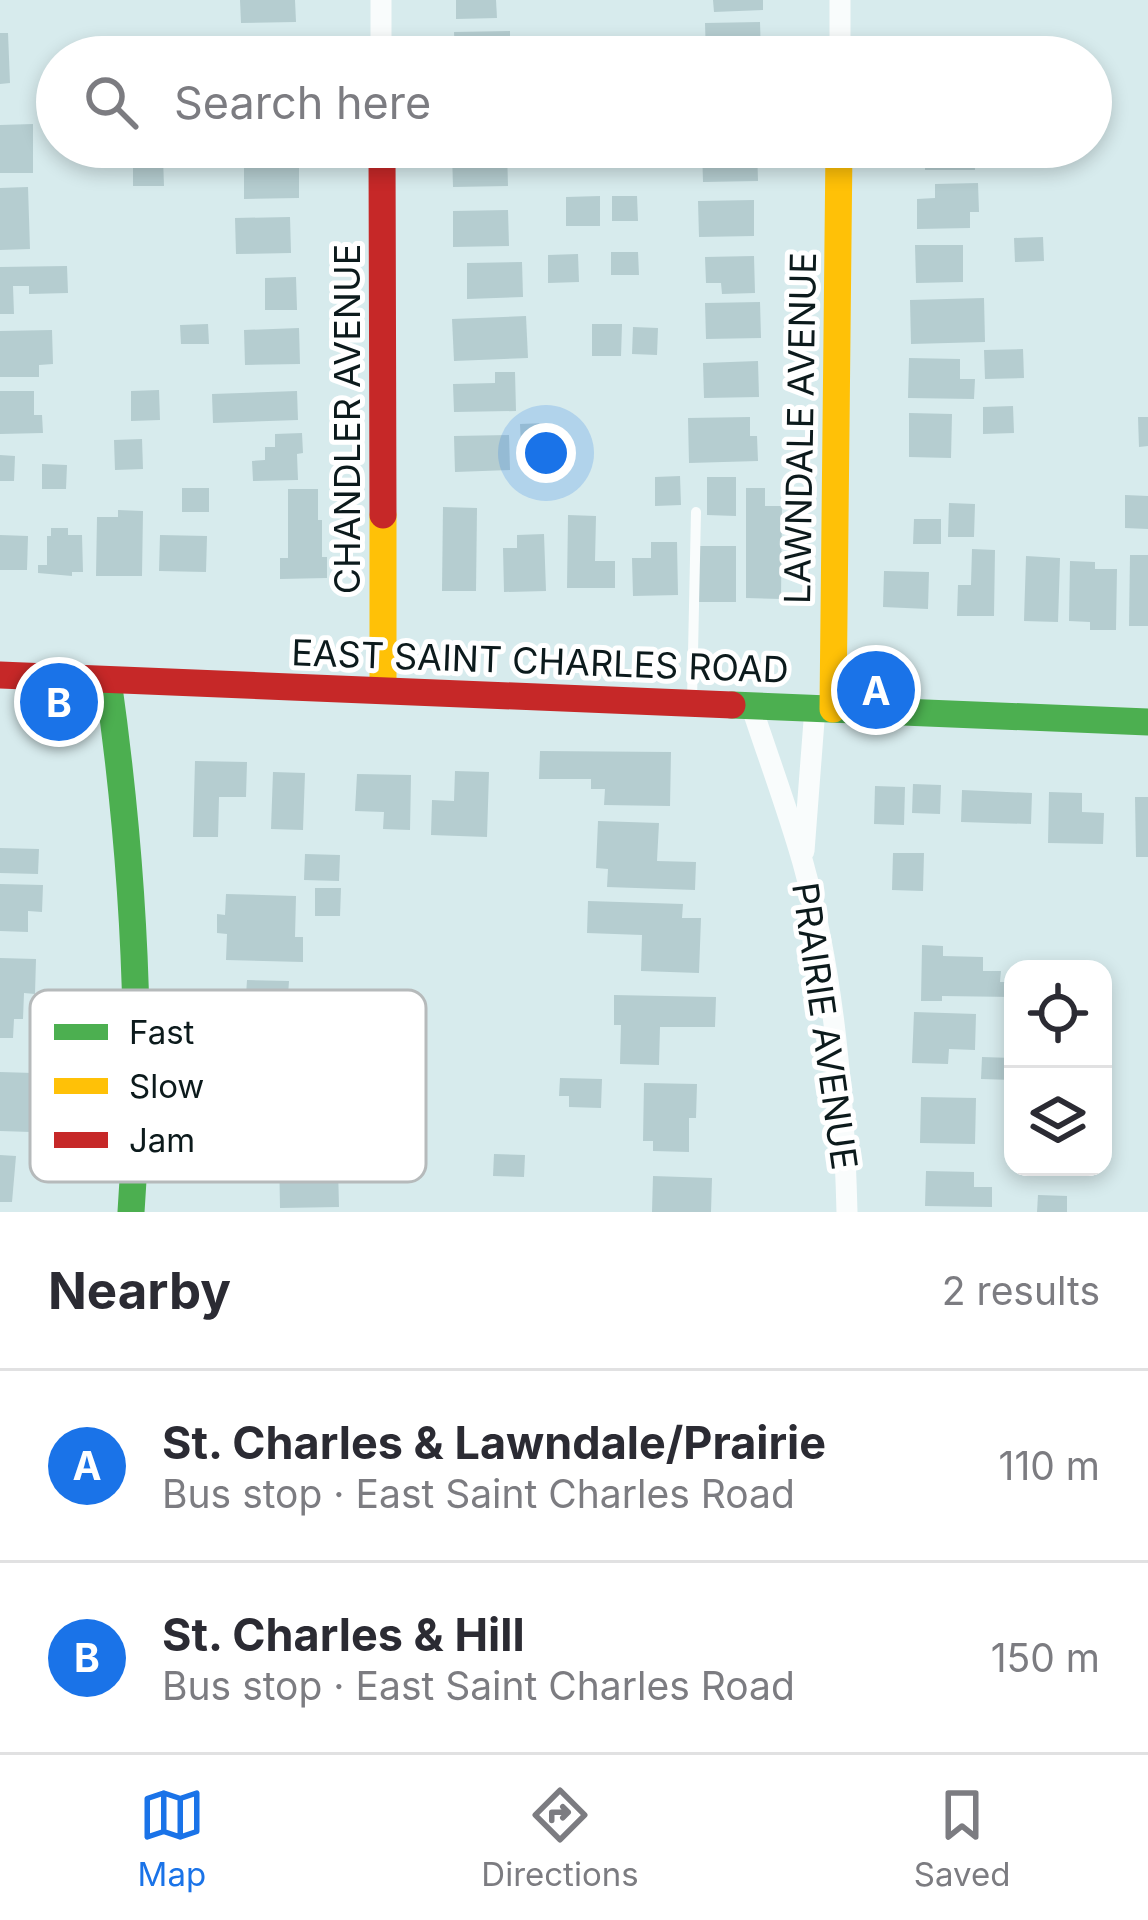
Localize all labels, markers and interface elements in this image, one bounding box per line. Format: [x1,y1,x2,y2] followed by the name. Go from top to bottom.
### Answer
[36,36,1112,168] search box
[78,69,144,135] icon: search
[174,75,431,130] text: Search here
[325,244,369,594] street label: CHANDLER AVENUE
[775,252,825,604] street label: LAWNDALE AVENUE
[516,423,576,483] your location
[291,630,789,692] street label: EAST SAINT CHARLES ROAD
[837,645,915,735] pin: A
[20,657,98,747] pin: B
[783,880,867,1172] street label: PRAIRIE AVENUE
[1004,960,1112,1176] map controls
[1004,960,1112,1068] button: locate
[30,990,426,1182] legend
[129,1012,195,1052] text: Fast
[129,1066,204,1106] text: Slow
[1004,1068,1112,1176] button: layers
[129,1120,195,1160] text: Jam
[48,1260,231,1321] text: Nearby
[942,1267,1100,1314] text: 2 results
[162,1415,826,1470] text: St. Charles & Lawndale/Prairie
[72,1442,102,1489] text: A
[999,1442,1100,1489] text: 110 m
[162,1470,795,1517] text: Bus stop · East Saint Charles Road
[162,1607,525,1662] text: St. Charles & Hill
[74,1634,100,1681] text: B
[991,1634,1100,1681] text: 150 m
[162,1662,795,1709] text: Bus stop · East Saint Charles Road
[138,1782,206,1894] tab: Map
[481,1782,639,1894] tab: Directions
[914,1782,1010,1894] tab: Saved

